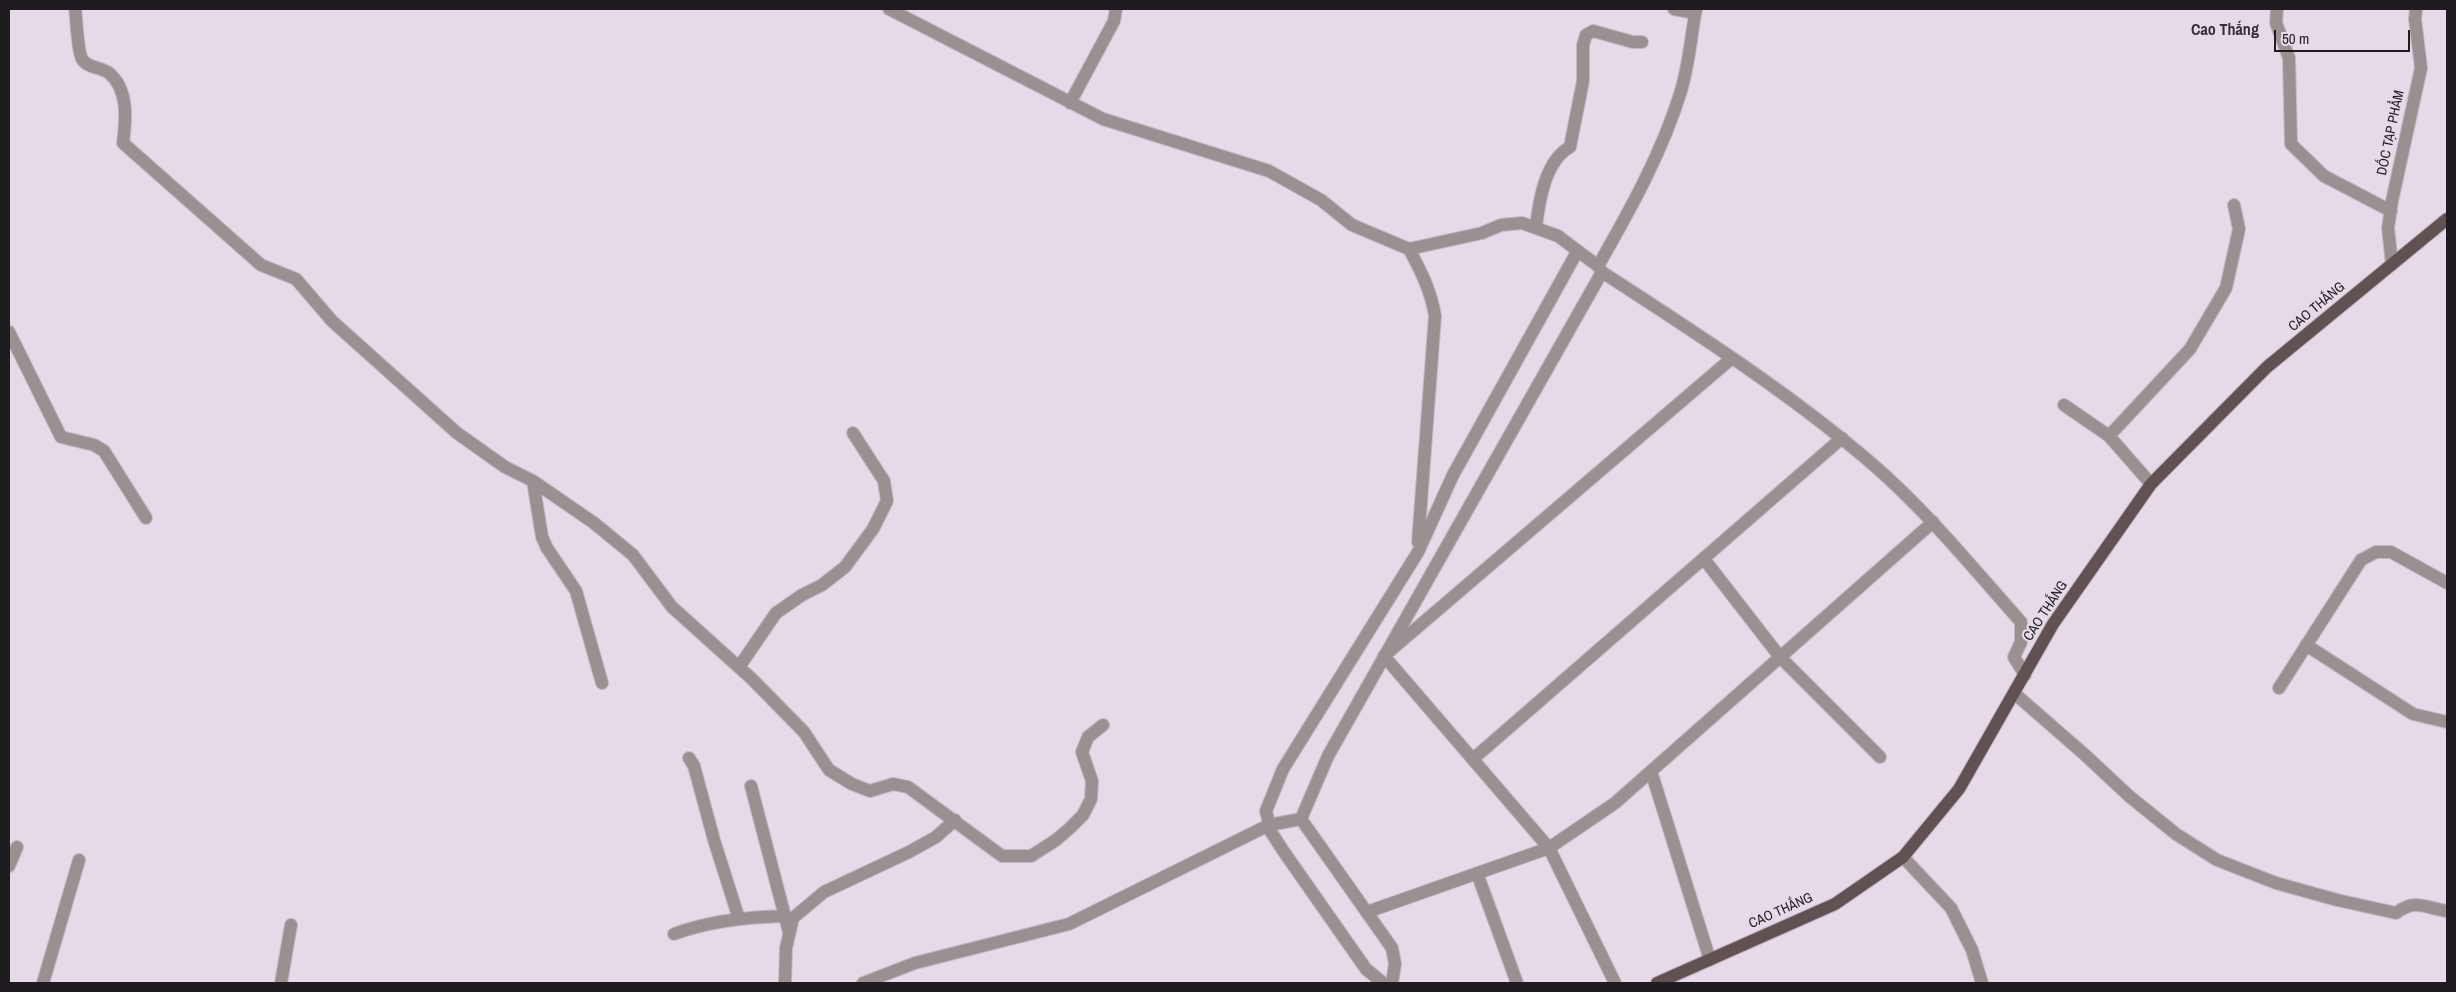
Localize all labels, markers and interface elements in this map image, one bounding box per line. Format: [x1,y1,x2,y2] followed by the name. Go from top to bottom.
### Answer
[2276,20,2412,52] scale bar
[2191,21,2259,41] district label: Cao Thắng
[2282,28,2309,49] text: 50 m
[2374,89,2408,177] street label: DỐC TẠP PHẨM
[2285,279,2349,335] street label: CAO THẮNG
[2020,578,2072,644] street label: CAO THẮNG
[1746,889,1816,933] street label: CAO THẮNG

